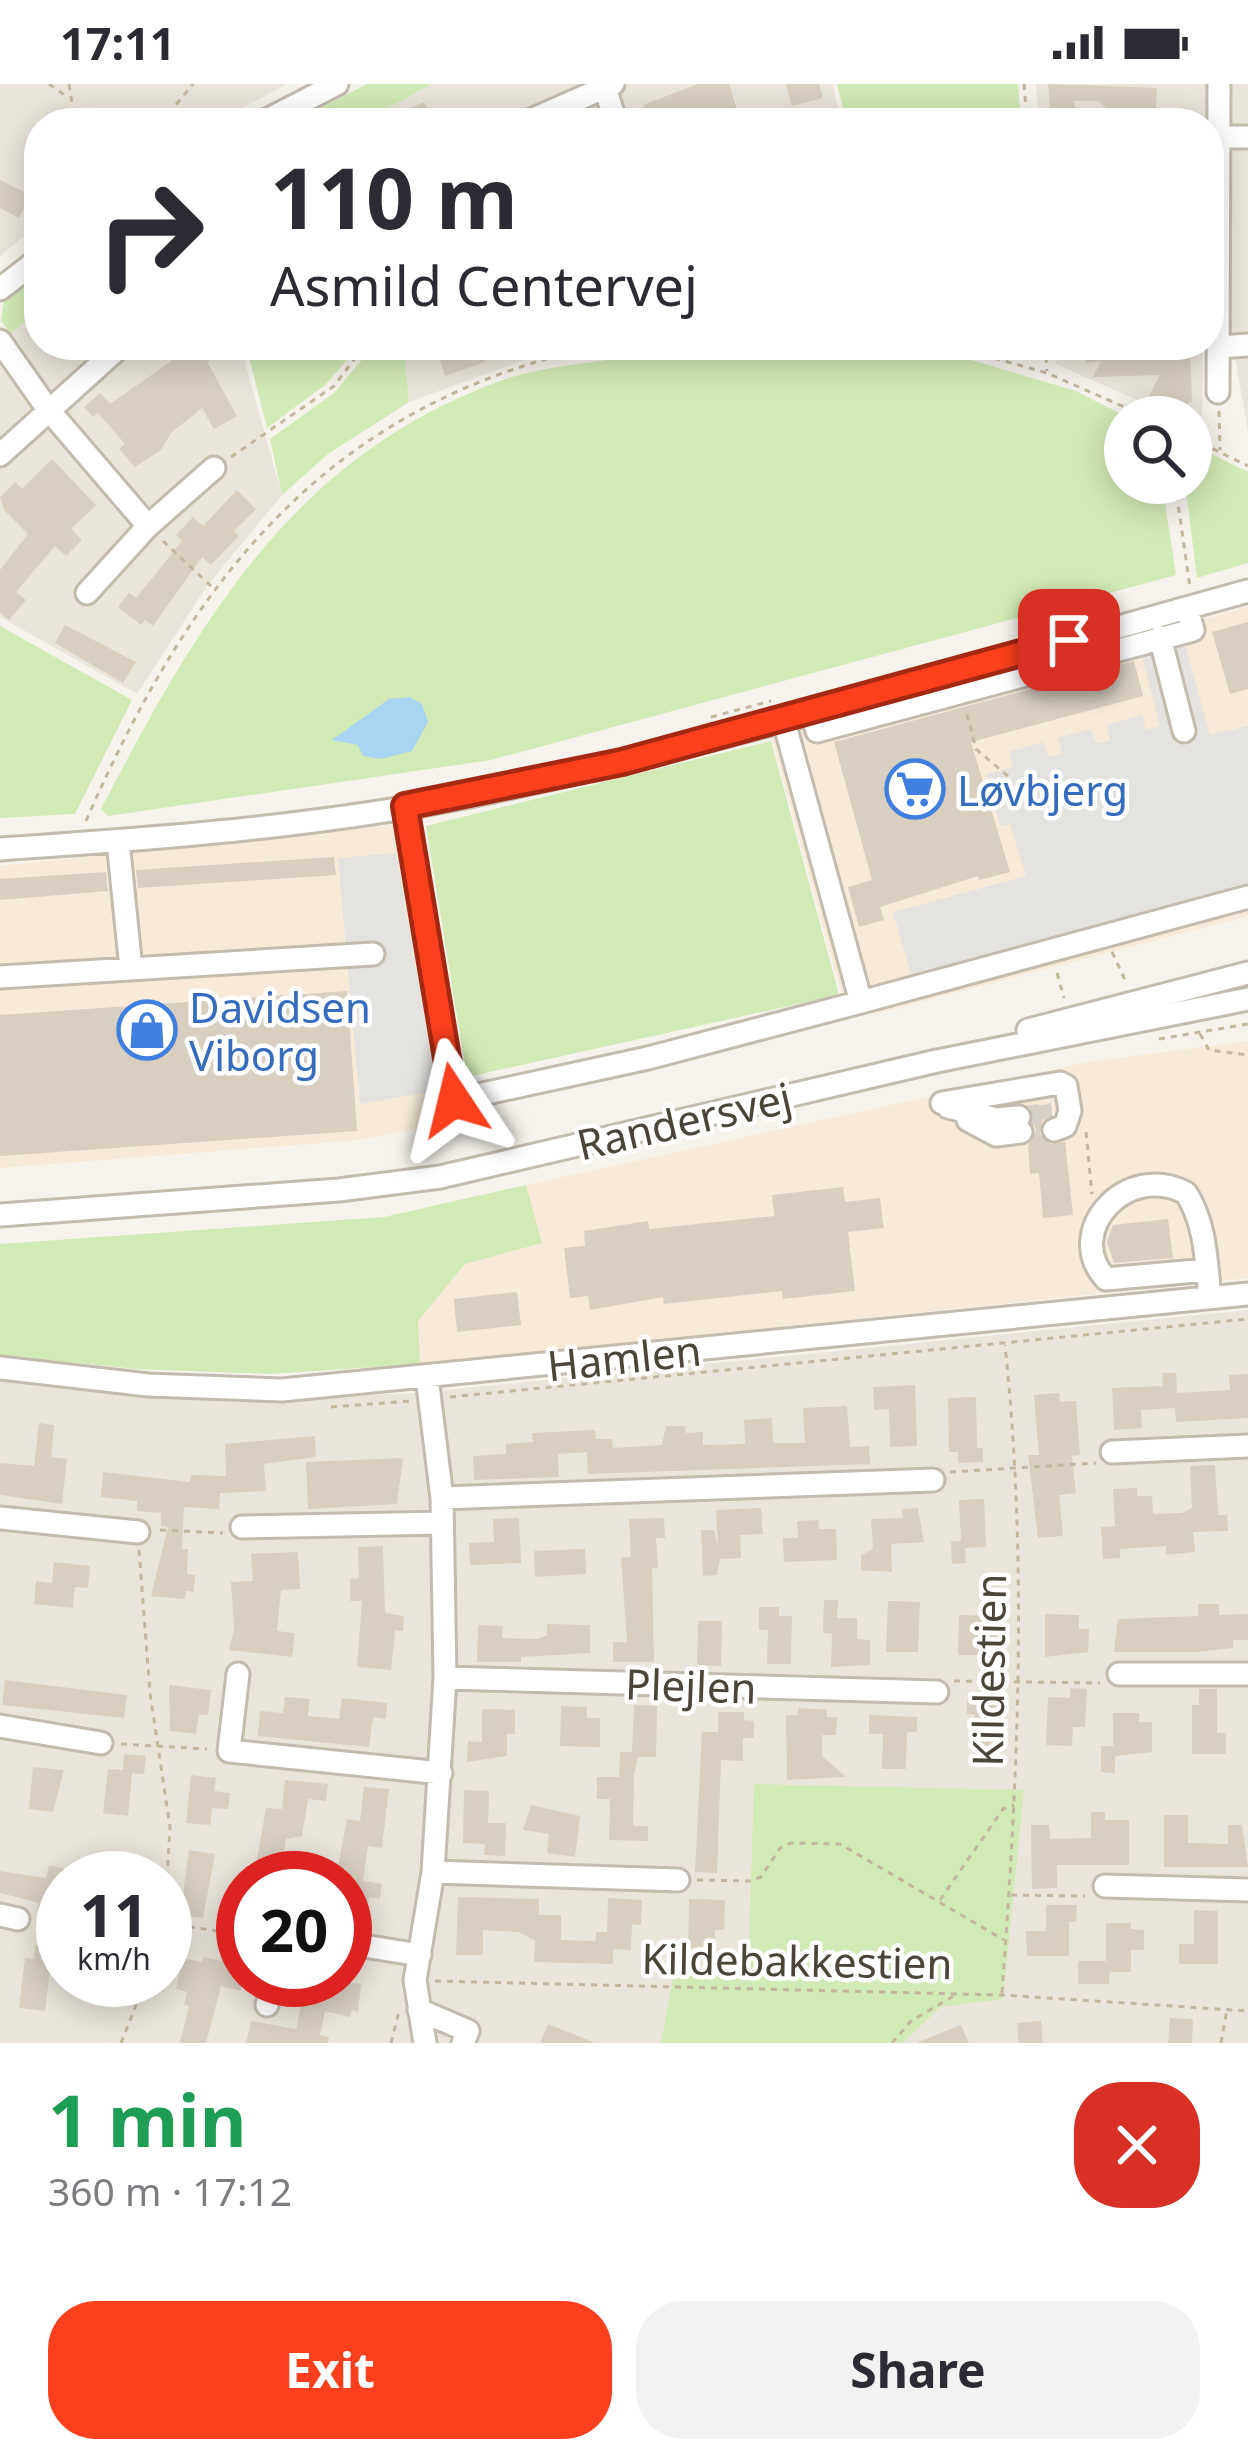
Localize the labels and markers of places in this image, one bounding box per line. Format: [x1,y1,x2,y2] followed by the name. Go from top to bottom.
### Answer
[1018,589,1120,691] pin
[884,758,946,820] supermarket icon: Løvbjerg
[957,761,1128,818] place label: Løvbjerg
[189,978,371,1083] place label: Davidsen Viborg
[116,999,178,1061] shop icon: Davidsen Viborg

